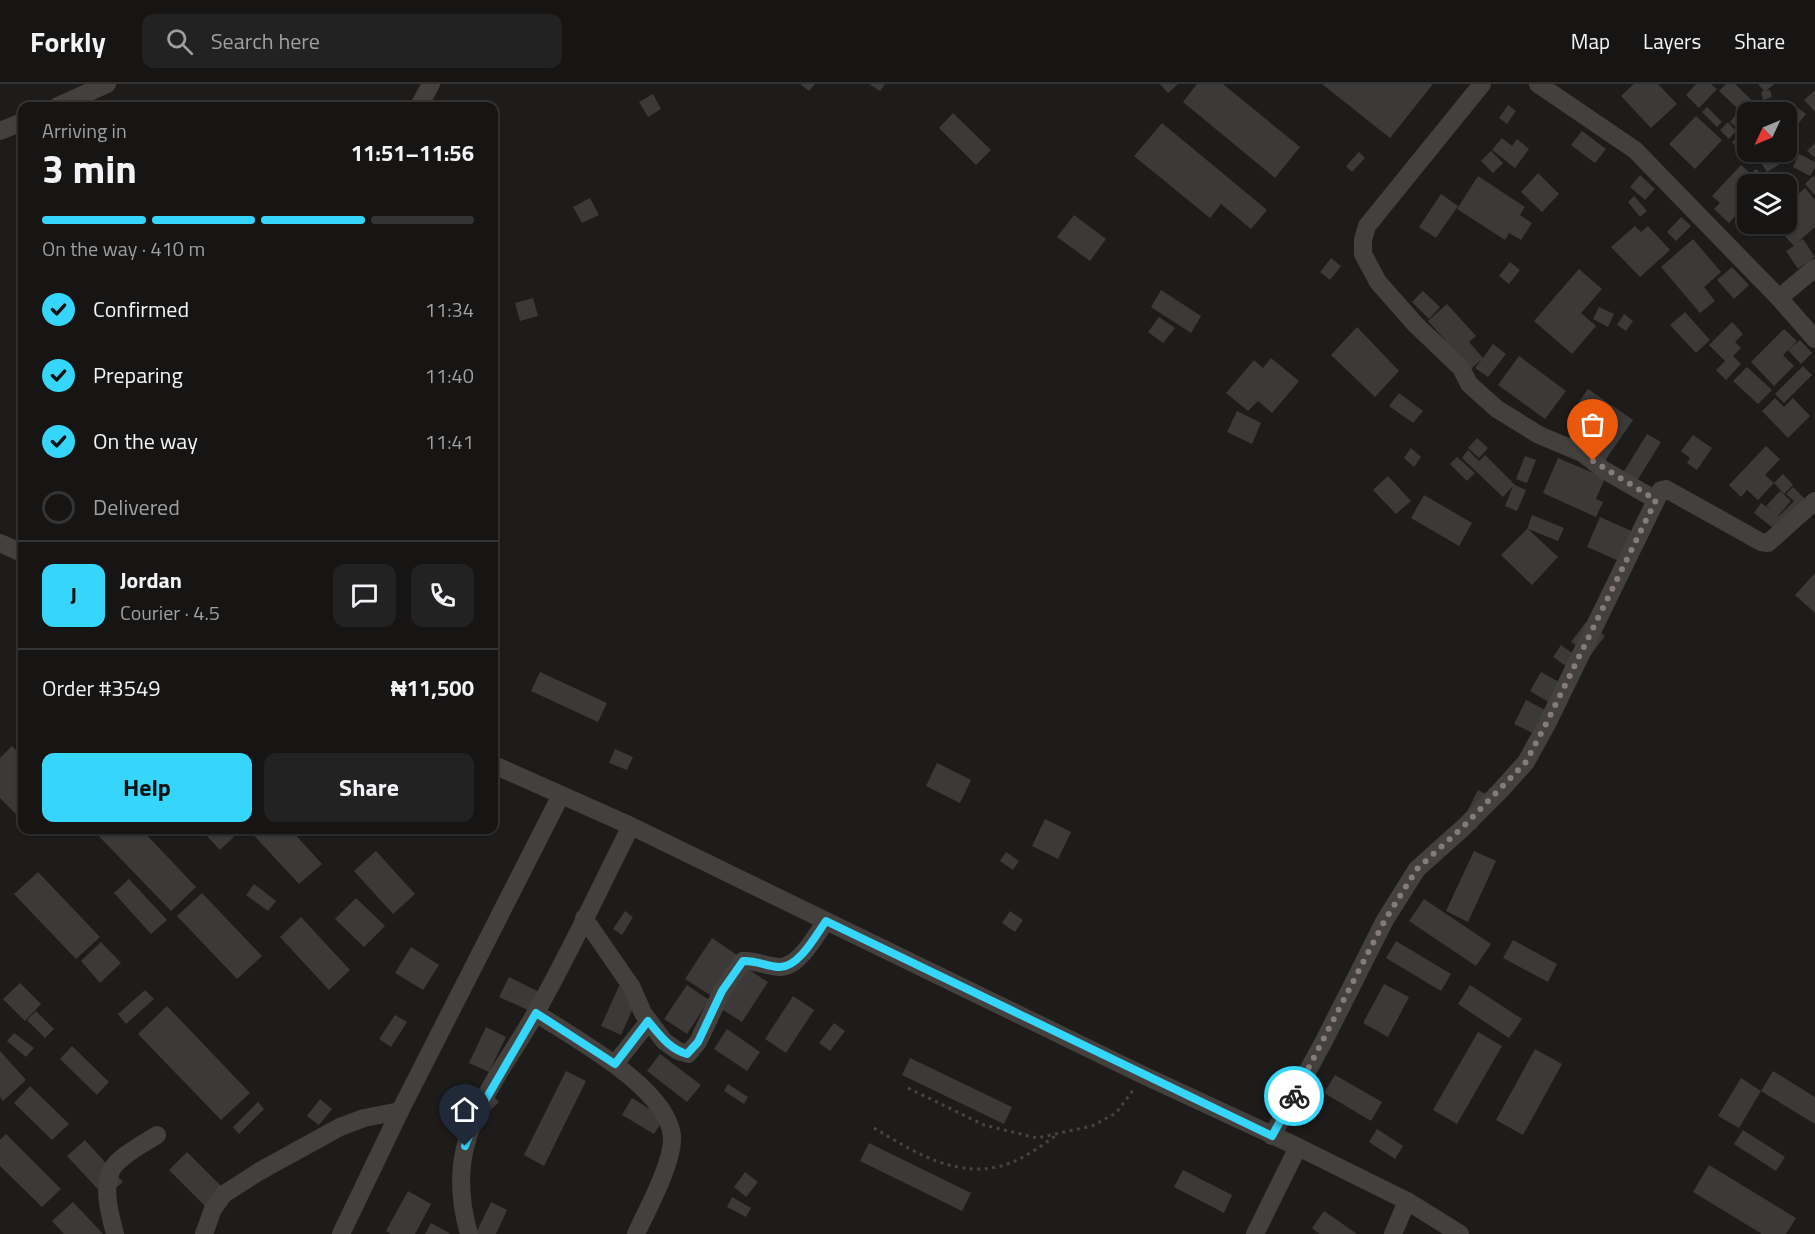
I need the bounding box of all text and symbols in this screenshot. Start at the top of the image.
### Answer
search box [142,14,562,68]
text: Forkly [30,20,106,63]
text: Search here [211,24,320,58]
icon: search [163,25,196,58]
text: Map [1571,25,1610,57]
text: Layers [1643,25,1701,57]
text: Share [1734,25,1785,57]
north arrow [1737,102,1797,162]
map controls [1737,102,1797,234]
text: Arriving in [42,115,127,146]
text: 11:51–11:56 [351,136,474,170]
text: 3 min [42,139,137,198]
button: layers [1737,174,1797,234]
text: On the way · 410 m [42,233,205,264]
text: Confirmed [93,292,189,326]
icon: check [42,293,75,326]
text: 11:34 [425,294,474,325]
text: Preparing [93,358,183,392]
icon: check [42,359,75,392]
text: 11:40 [425,360,474,391]
pin [1567,399,1618,461]
icon: bag [1576,408,1609,441]
text: On the way [93,424,198,458]
icon: check [42,425,75,458]
text: 11:41 [425,426,474,457]
text: Delivered [93,490,180,524]
text: Jordan [120,563,182,597]
button: chat [333,564,396,627]
button: phone [411,564,474,627]
text: J [70,578,77,612]
text: Courier · 4.5 [120,597,220,628]
text: Order #3549 [42,671,161,705]
text: ₦11,500 [391,671,474,705]
button: Help [42,753,252,822]
button: Share [264,753,474,822]
courier [1264,1066,1324,1126]
icon: bike [1278,1080,1311,1113]
pin [439,1084,490,1146]
icon: home [448,1093,481,1126]

